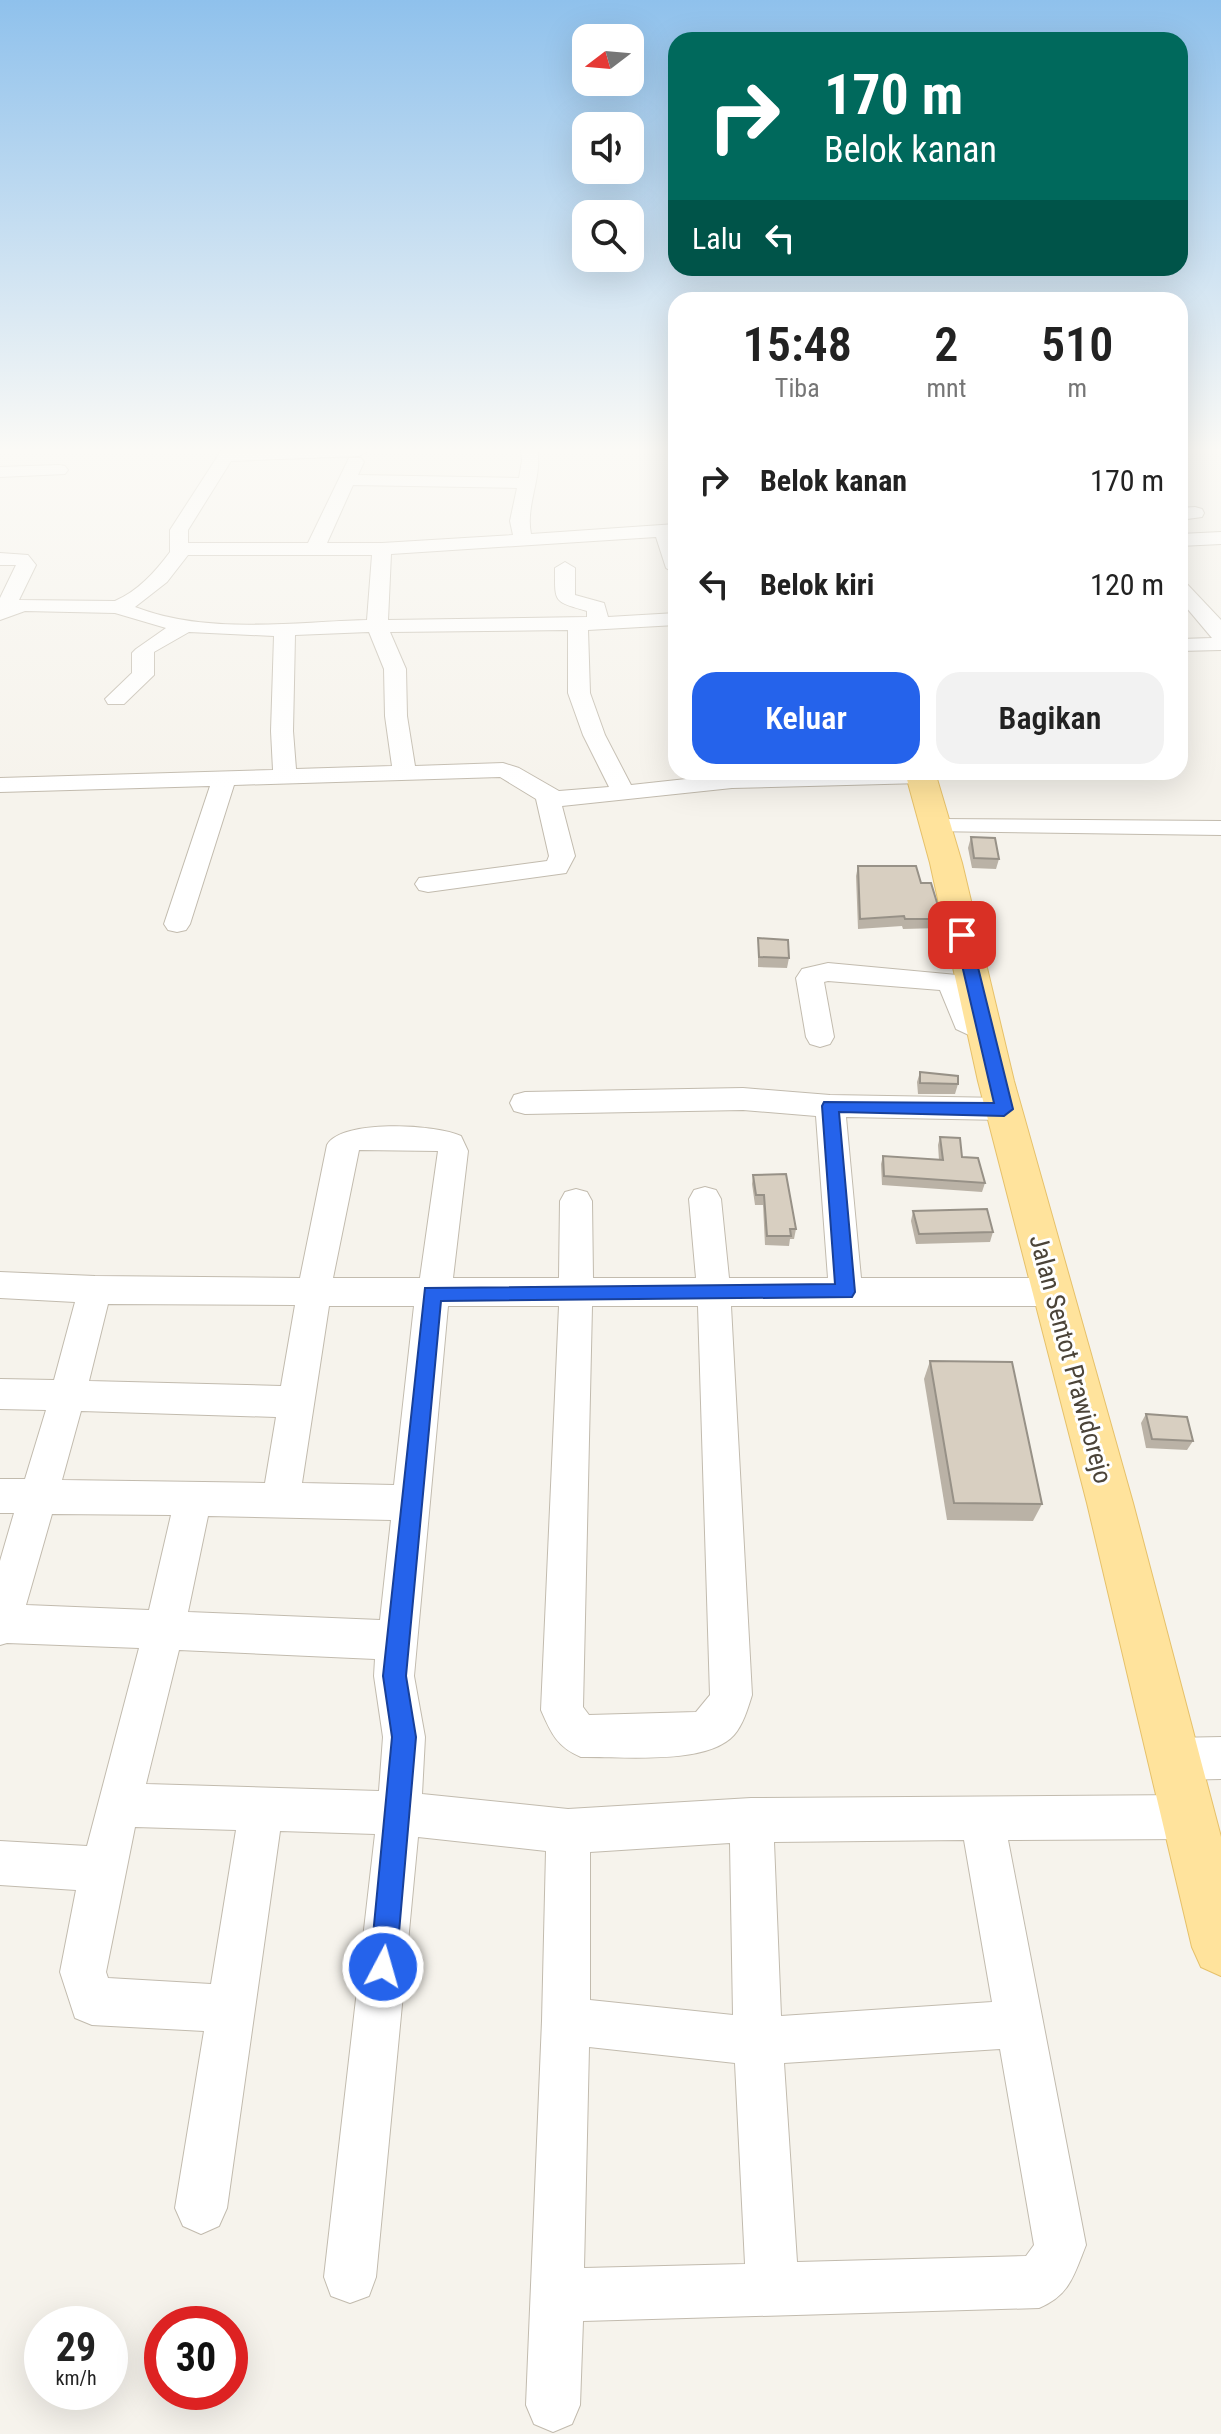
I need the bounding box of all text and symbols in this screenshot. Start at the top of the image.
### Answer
north arrow [572,24,644,96]
map controls [572,24,644,272]
text: 170 m [824,62,963,128]
icon: right [692,64,796,168]
button: sound [572,112,644,184]
text: Belok kanan [824,129,997,171]
button: search [572,200,644,272]
icon: left [758,216,802,260]
text: Lalu [692,221,742,256]
text: 15:48 [743,316,852,373]
text: 2 [934,316,958,373]
text: 510 [1041,316,1113,373]
text: Tiba [775,373,820,403]
text: mnt [926,373,966,403]
text: m [1067,373,1087,403]
icon: right [692,458,736,502]
text: Belok kanan [760,463,907,498]
text: 170 m [1090,463,1164,498]
icon: left [692,562,736,606]
text: Belok kiri [760,567,874,602]
text: 120 m [1090,567,1164,602]
button: Keluar [692,672,920,764]
button: Bagikan [936,672,1164,764]
pin [928,901,996,969]
icon: arrive [940,913,984,957]
street label: Jalan Sentot Prawidorejo [1023,1231,1119,1487]
position arrow [341,1925,425,2009]
speed limit sign: 30 [144,2306,248,2410]
text: 29 [56,2324,96,2371]
text: km/h [55,2366,97,2390]

